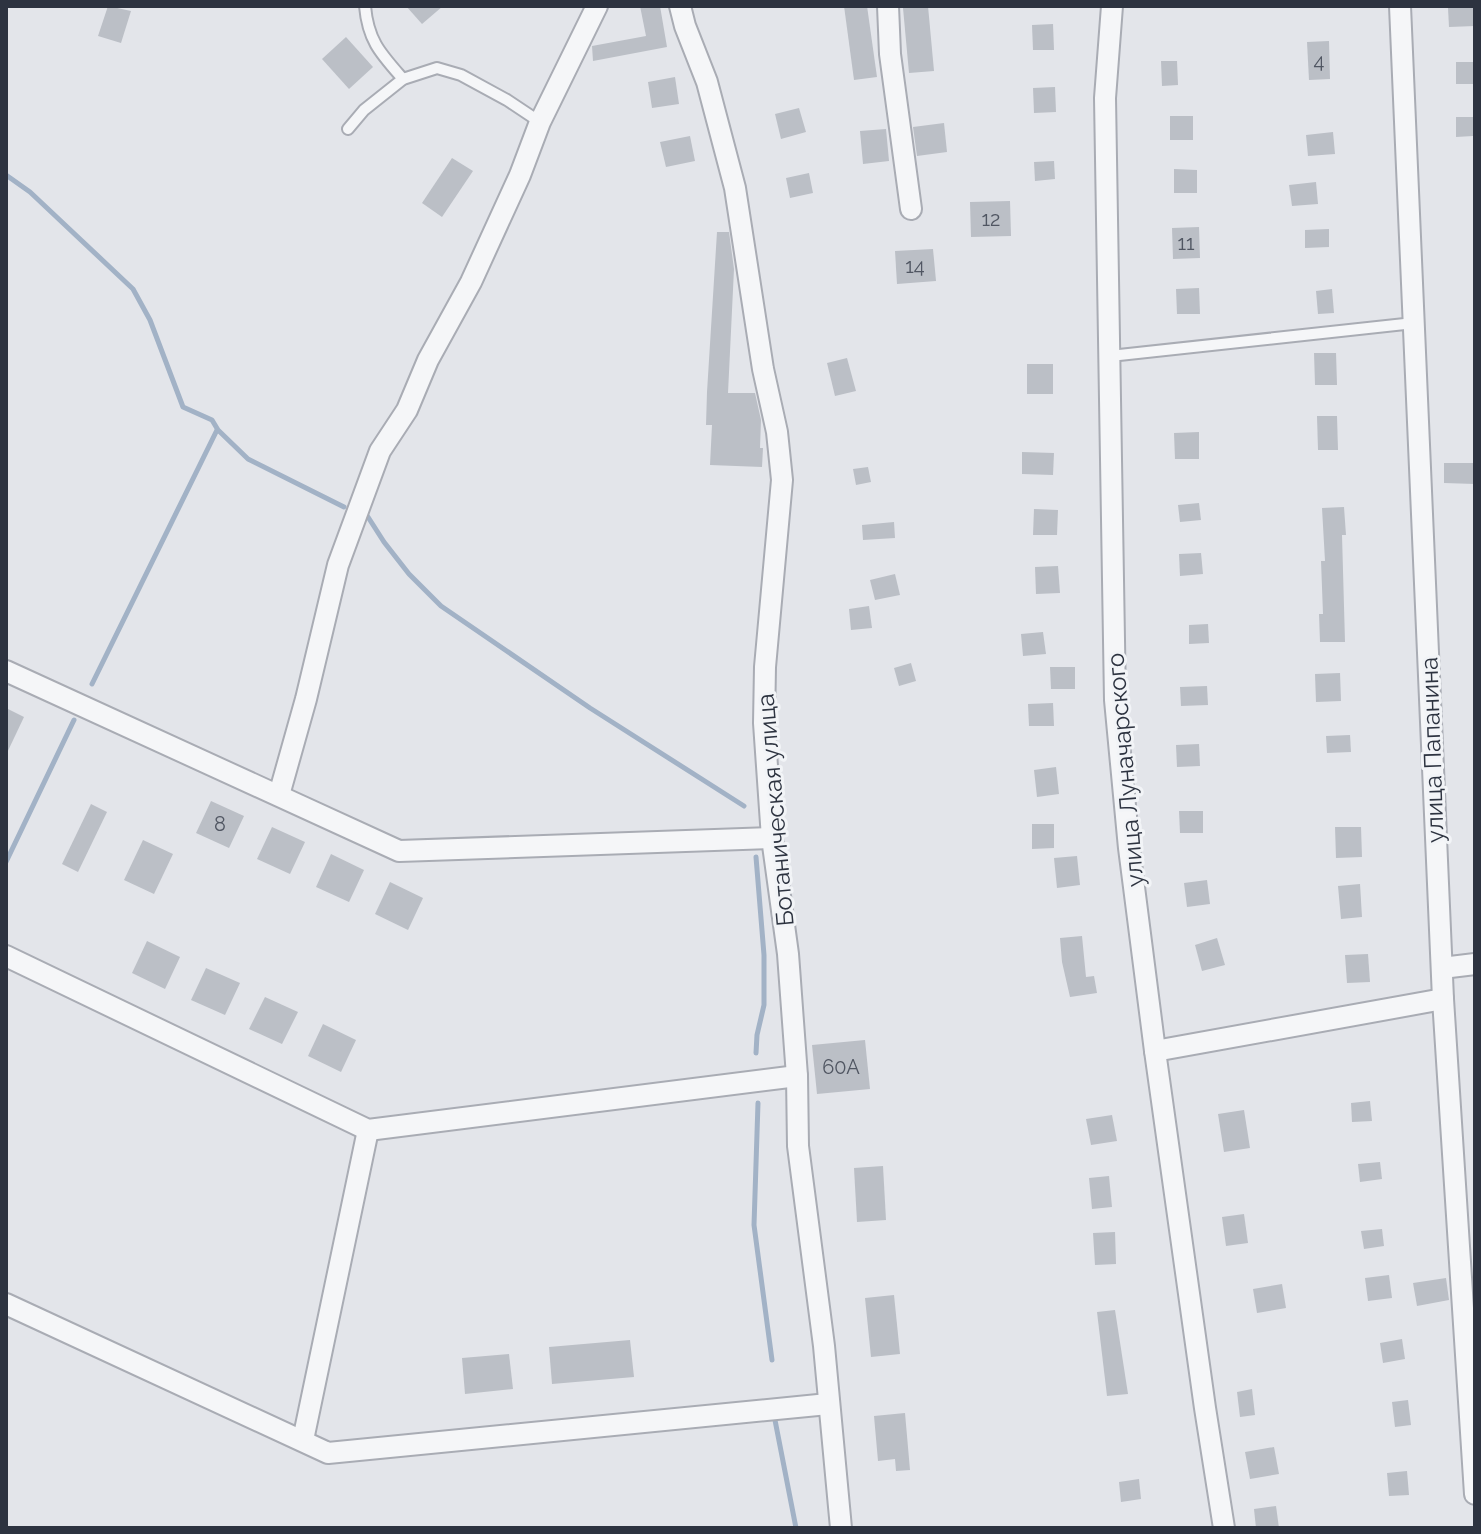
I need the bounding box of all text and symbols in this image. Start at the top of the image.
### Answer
house number: 4 [1314,49,1325,73]
house number: 12 [982,207,1000,231]
house number: 11 [1177,231,1195,255]
house number: 14 [905,254,925,278]
street label: улица Луначарского [1100,652,1150,888]
street label: улица Папанина [1414,656,1450,844]
street label: Ботаническая улица [750,692,800,928]
house number: 8 [214,812,226,836]
house number: 60А [822,1055,860,1079]

